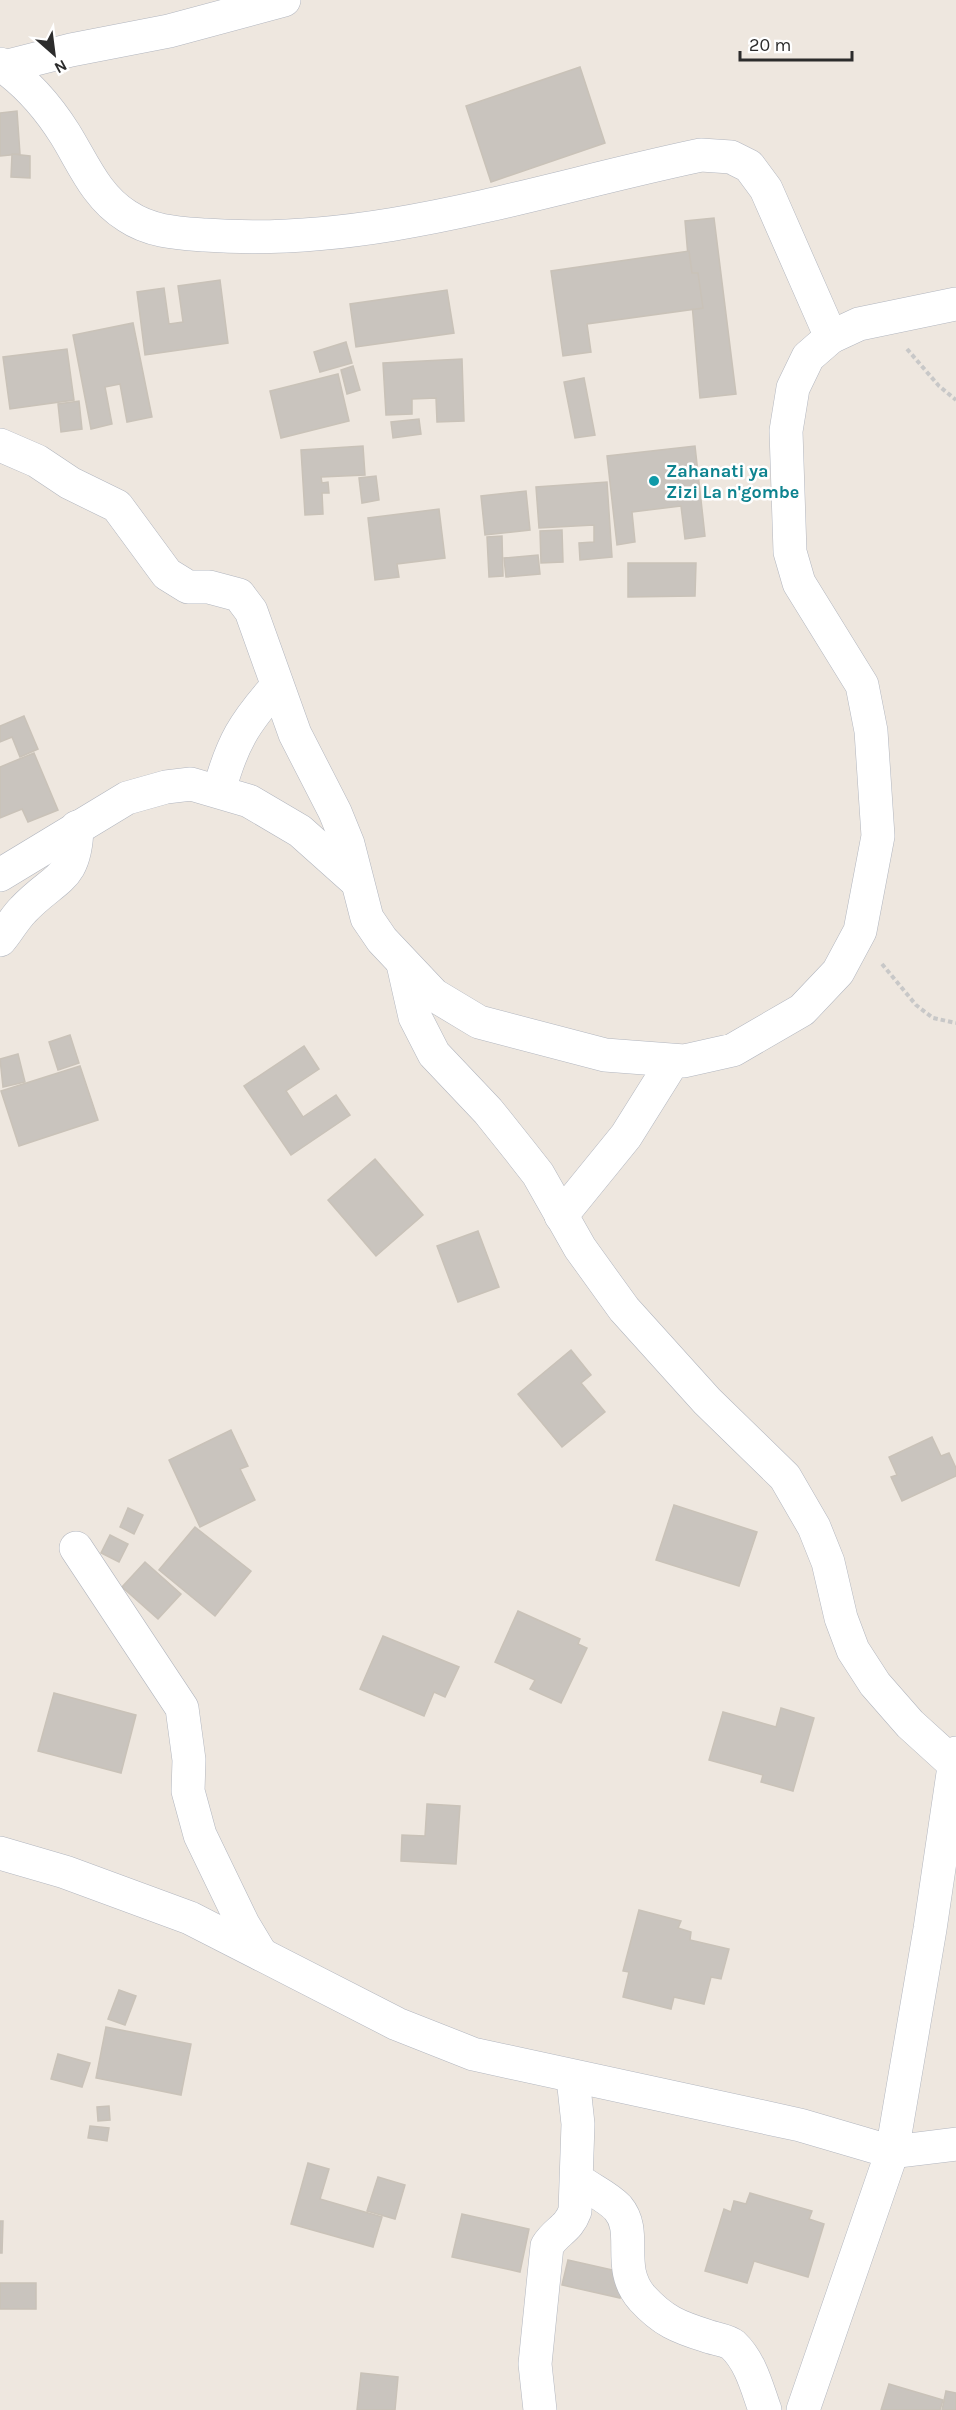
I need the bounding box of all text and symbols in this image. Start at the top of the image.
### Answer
north arrow [24,24,84,84]
scale bar [740,24,852,62]
text: 20 m [749,34,791,56]
text: N [51,56,70,78]
place label: Zahanati ya Zizi La n'gombe [666,460,799,503]
marker: Zahanati ya Zizi La n'gombe [647,474,661,488]

